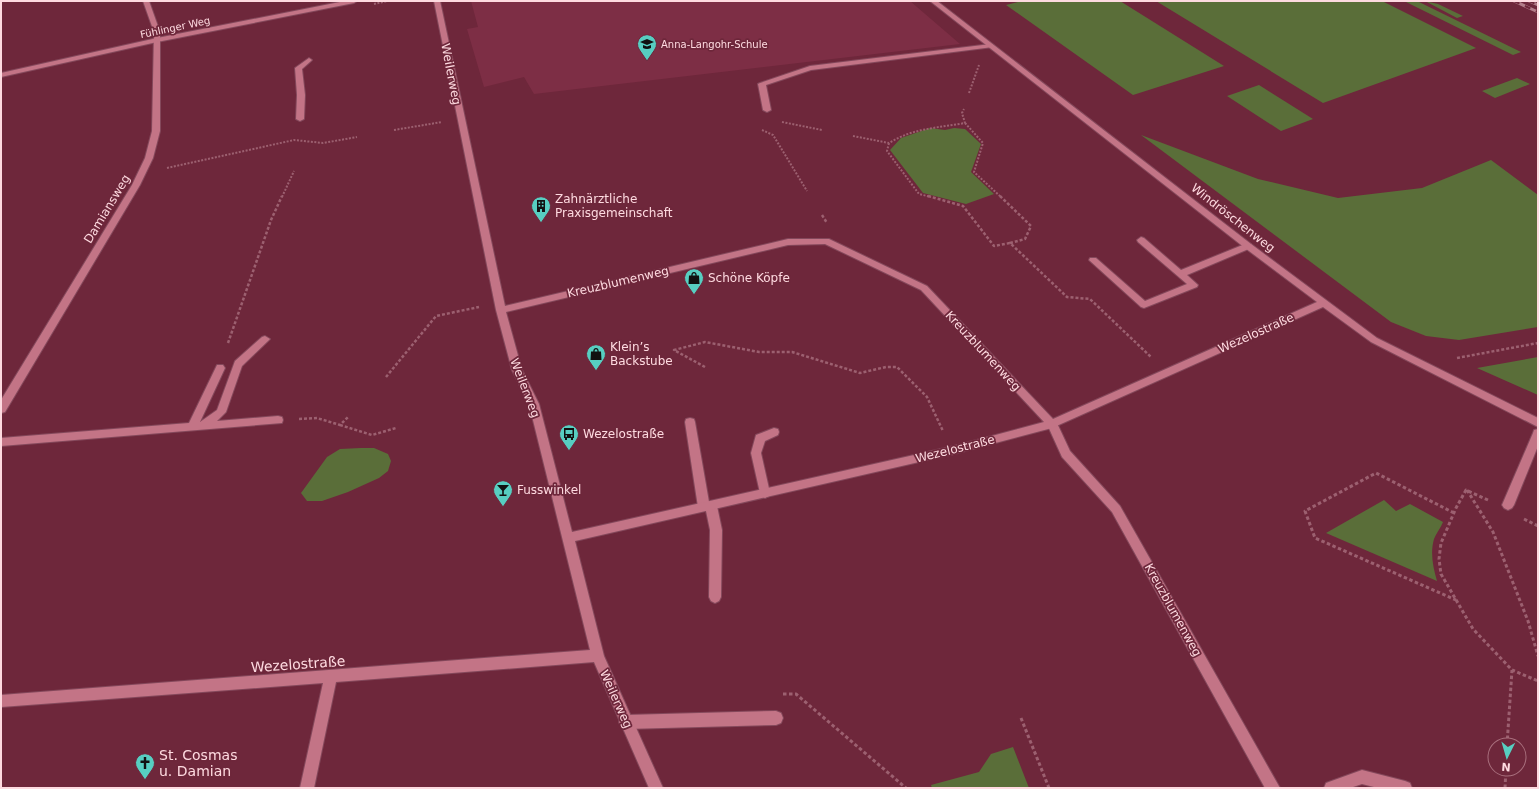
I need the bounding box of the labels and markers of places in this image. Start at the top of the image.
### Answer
school or university icon: Anna-Langohr-Schule [636,33,658,61]
place label: Anna-Langohr-Schule [661,39,768,50]
place label: Zahnärztliche Praxisgemeinschaft [555,192,673,220]
building icon: Zahnärztliche Praxisgemeinschaft [530,195,552,223]
shop icon: Schöne Köpfe [683,267,705,295]
place label: Schöne Köpfe [708,271,790,285]
place label: Klein’s Backstube [610,340,673,368]
shop icon: Klein’s Backstube [585,343,607,371]
bus stop icon: Wezelostraße [558,423,580,451]
place label: Wezelostraße [583,427,664,441]
bar icon: Fusswinkel [492,479,514,507]
place label: Fusswinkel [517,483,581,497]
place label: St. Cosmas u. Damian [159,747,237,779]
church icon: St. Cosmas u. Damian [134,752,156,780]

